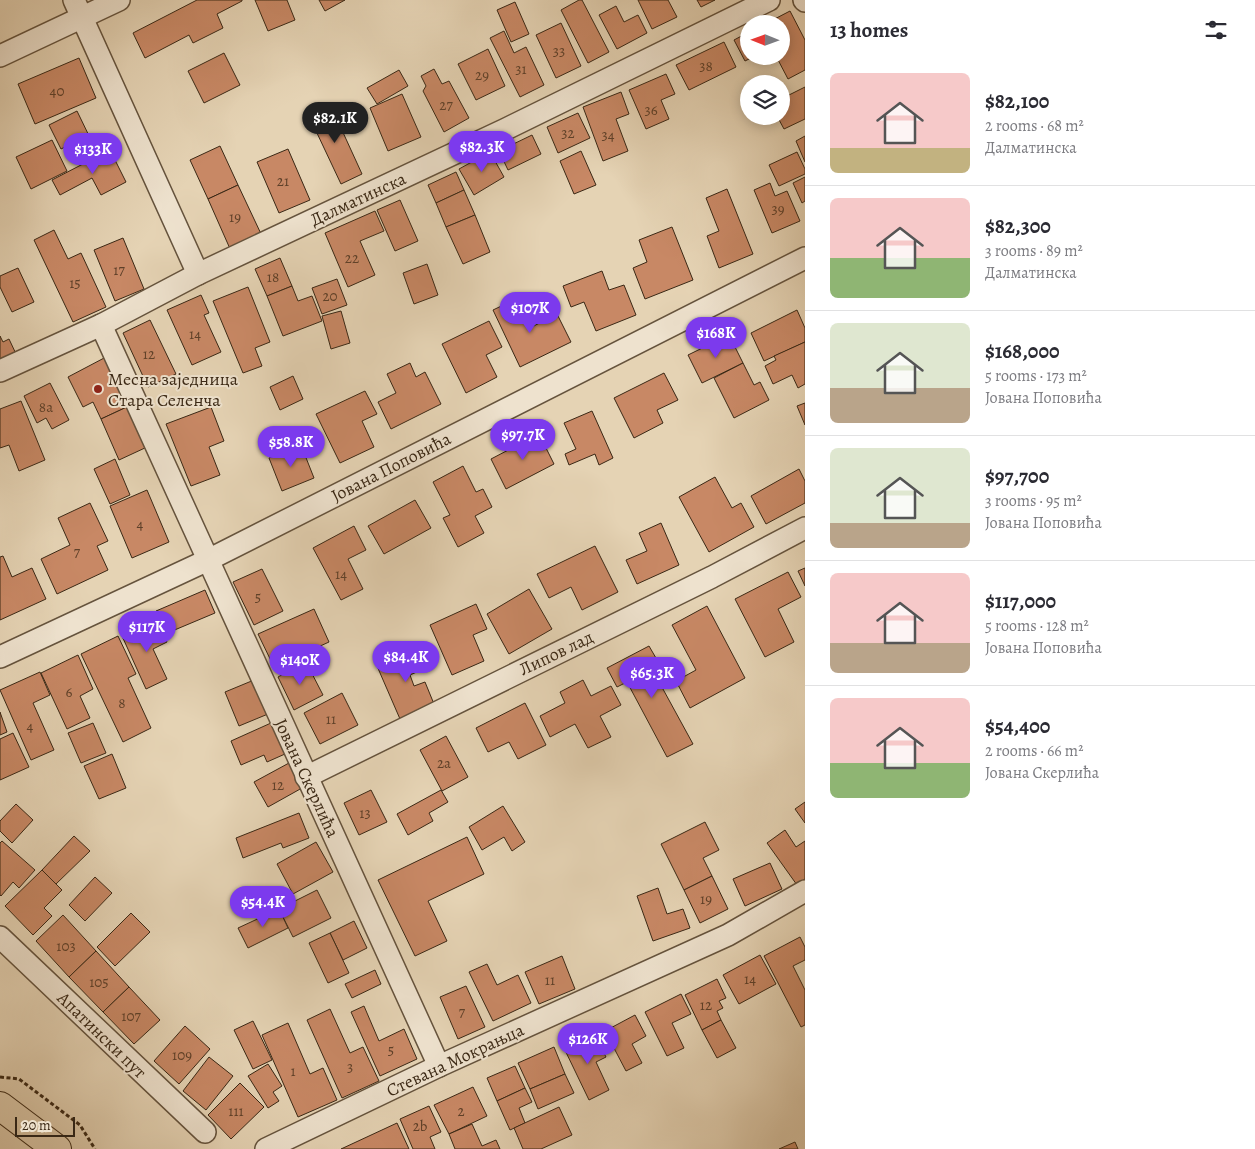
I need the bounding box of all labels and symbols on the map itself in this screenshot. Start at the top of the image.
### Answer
north arrow [740,15,790,65]
house number: 33 [553,41,565,61]
house number: 38 [699,56,713,76]
house number: 31 [515,59,527,79]
house number: 29 [475,65,489,85]
house number: 40 [50,81,64,101]
house number: 27 [439,95,453,115]
house number: 36 [644,100,658,120]
pin: $82.1K [294,102,376,144]
house number: 32 [561,123,575,143]
house number: 34 [601,125,615,145]
pin: $82.3K [441,130,523,173]
pin: $133K [58,132,128,175]
street label: Далматинска [306,166,410,232]
house number: 21 [277,171,289,191]
house number: 39 [771,199,785,219]
house number: 19 [229,207,241,227]
house number: 22 [345,248,359,268]
house number: 17 [113,260,125,280]
house number: 18 [267,267,279,287]
house number: 15 [69,273,81,293]
house number: 20 [322,286,338,306]
pin: $107K [495,292,565,334]
pin: $168K [681,316,751,359]
house number: 14 [189,324,201,344]
house number: 12 [143,344,155,364]
place label: Месна заједница Стара Селенча [108,367,239,412]
marker: Месна заједница Стара Селенча [92,383,104,395]
house number: 8a [39,397,53,417]
pin: $97.7K [482,418,564,461]
pin: $58.8K [250,426,332,468]
street label: Јована Поповића [327,426,456,508]
house number: 4 [137,514,144,534]
house number: 7 [74,542,81,562]
house number: 14 [335,564,347,584]
house number: 5 [255,587,261,607]
pin: $117K [112,610,182,653]
street label: Липов лад [515,625,597,681]
pin: $84.4K [365,640,447,683]
pin: $140K [265,644,335,686]
pin: $65.3K [611,656,693,699]
house number: 6 [66,682,73,702]
house number: 8 [118,693,126,713]
house number: 11 [326,709,336,729]
street label: Јована Скерлића [269,715,345,842]
house number: 4 [27,716,34,736]
house number: 2a [437,753,451,773]
house number: 12 [272,775,284,795]
house number: 13 [359,803,371,823]
pin: $54.4K [222,886,304,928]
house number: 19 [700,889,712,909]
house number: 103 [56,936,76,956]
house number: 14 [744,969,756,989]
house number: 11 [545,970,555,990]
house number: 105 [89,972,109,992]
street label: Апатински пут [51,986,152,1084]
house number: 12 [700,995,712,1015]
house number: 7 [459,1002,466,1022]
house number: 107 [121,1006,141,1026]
street label: Стевана Мокрањца [382,1017,528,1102]
pin: $126K [553,1022,623,1065]
house number: 5 [388,1040,394,1060]
house number: 109 [172,1045,192,1065]
house number: 3 [347,1057,353,1077]
house number: 1 [290,1061,296,1081]
house number: 111 [228,1101,244,1121]
house number: 2 [457,1101,465,1121]
scale bar [15,1114,75,1137]
house number: 2b [413,1116,428,1136]

